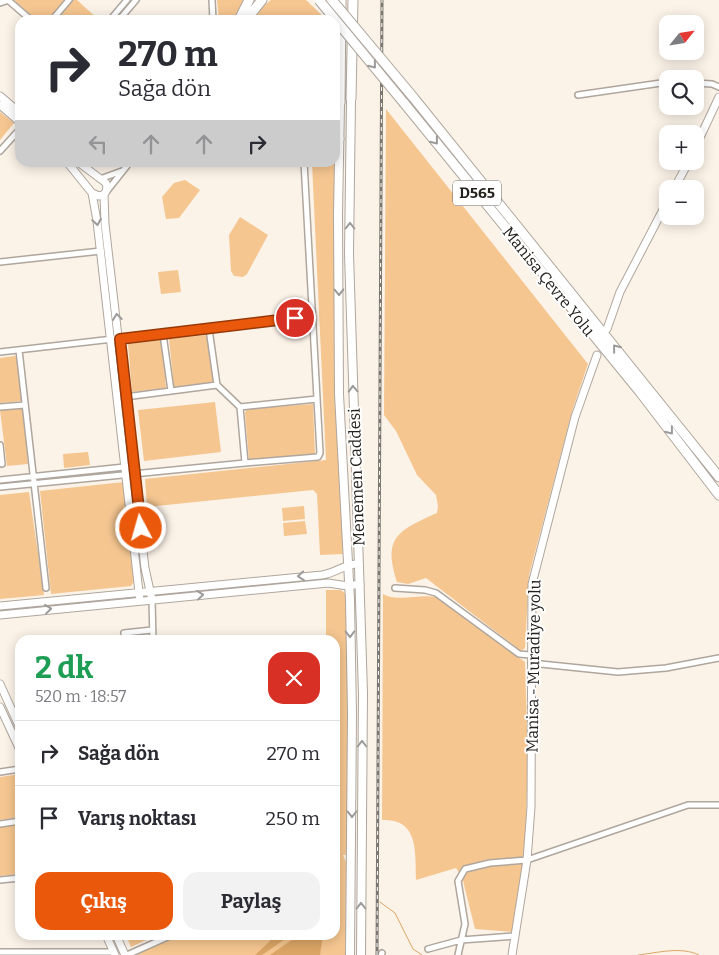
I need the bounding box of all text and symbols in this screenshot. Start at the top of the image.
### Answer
north arrow [659,15,704,60]
map controls [659,15,704,225]
text: 270 m [118,33,218,75]
icon: right [35,35,100,100]
one-way arrow [367,59,376,68]
button: search [659,70,704,115]
text: Sağa dön [118,75,211,102]
button: + [659,125,704,170]
icon: left [84,130,112,158]
icon: ahead [137,130,165,158]
icon: ahead [190,130,218,158]
icon: right [243,130,271,158]
one-way arrow [429,135,437,144]
road number: D565 [453,180,501,206]
button: − [659,180,704,225]
one-way arrow [91,218,101,226]
one-way arrow [344,222,355,230]
street label: Manisa Çevre Yolu [499,223,599,340]
one-way arrow [334,289,344,297]
pin [274,297,316,339]
icon: arrive [281,304,309,332]
one-way arrow [112,313,123,321]
one-way arrow [613,344,622,353]
one-way arrow [348,385,359,393]
street label: Menemen Caddesi [345,408,368,546]
one-way arrow [664,425,672,434]
position arrow [114,501,166,553]
one-way arrow [297,571,305,582]
street label: Manisa - Muradiye yolu [522,579,545,753]
one-way arrow [197,590,205,601]
one-way arrow [45,604,53,615]
one-way arrow [345,631,356,639]
text: 2 dk [35,650,93,686]
button: close [268,652,320,704]
text: 520 m · 18:57 [35,687,126,706]
icon: right [35,739,63,767]
one-way arrow [357,740,367,748]
text: Sağa dön [78,742,159,765]
text: 270 m [267,742,320,765]
icon: arrive [35,804,63,832]
text: Varış noktası [78,807,196,830]
text: 250 m [265,807,320,830]
one-way arrow [347,811,357,819]
button: Çıkış [35,872,173,930]
button: Paylaş [183,872,320,930]
one-way arrow [356,902,366,910]

